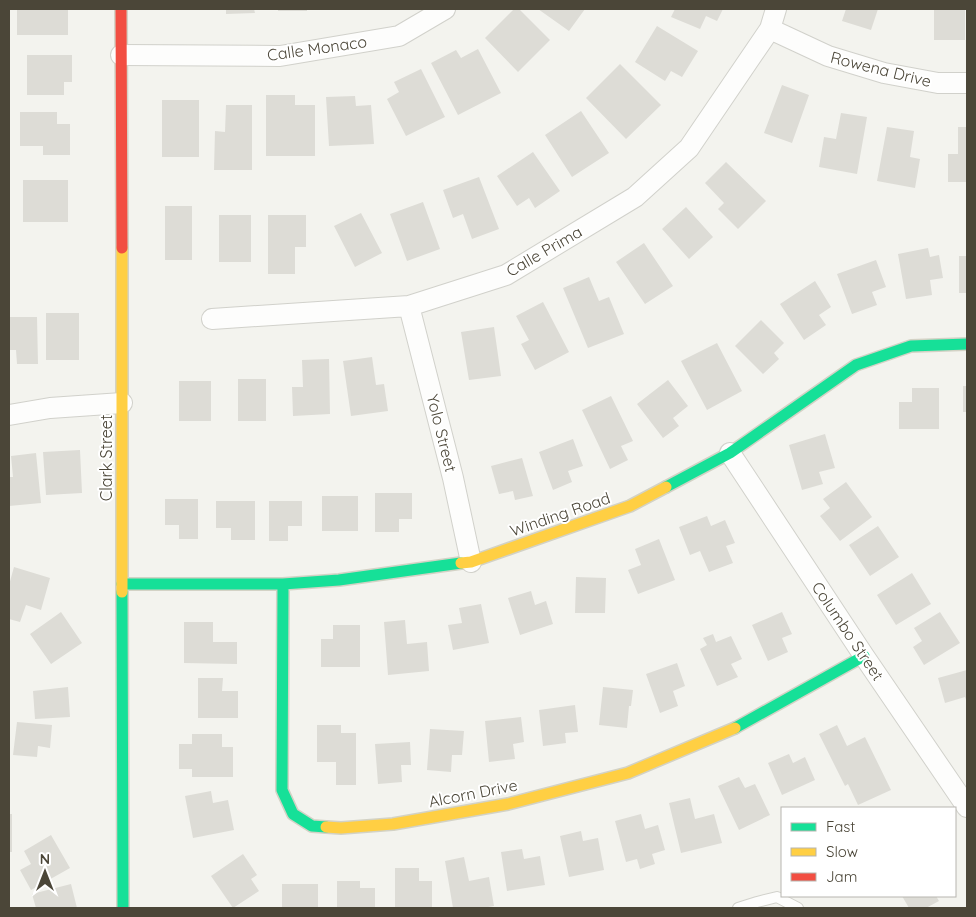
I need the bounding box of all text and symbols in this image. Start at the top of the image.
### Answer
street label: Calle Monaco [266,31,368,65]
street label: Rowena Drive [829,47,933,91]
street label: Calle Prima [503,221,585,281]
street label: Yolo Street [423,392,461,474]
street label: Clark Street [96,415,116,501]
street label: Winding Road [507,488,613,540]
street label: Columbo Street [808,578,888,684]
street label: Alcorn Drive [427,775,519,811]
legend [781,807,956,897]
text: Fast [826,817,855,836]
text: Slow [826,842,858,861]
north arrow [20,847,70,897]
text: N [40,850,50,868]
text: Jam [826,867,857,886]

